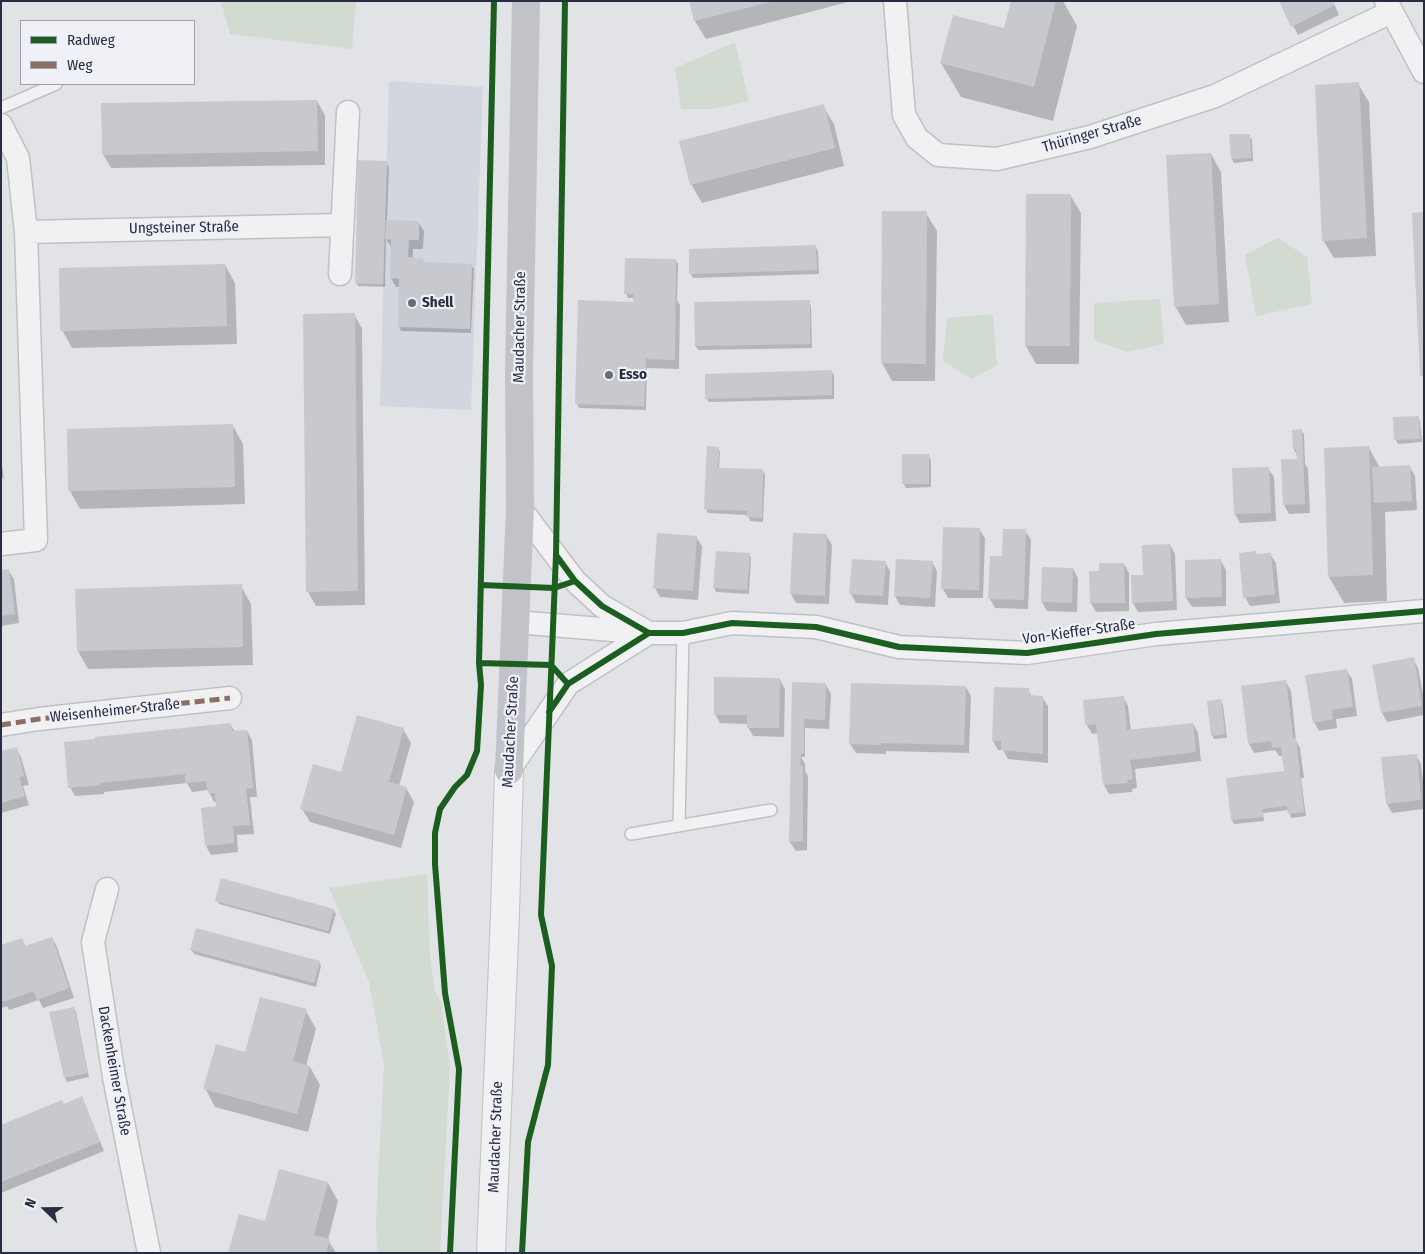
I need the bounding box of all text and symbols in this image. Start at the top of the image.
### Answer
legend [20,20,195,85]
text: Radweg [67,31,115,49]
text: Weg [67,56,93,74]
street label: Thüringer Straße [1040,111,1144,157]
street label: Ungsteiner Straße [129,218,239,238]
street label: Maudacher Straße [510,271,530,383]
place label: Shell [422,294,453,312]
marker: Shell [406,297,418,309]
place label: Esso [619,366,647,384]
marker: Esso [603,369,615,381]
street label: Von-Kieffer-Straße [1021,615,1137,649]
street label: Maudacher Straße [499,676,523,788]
street label: Weisenheimer Straße [49,695,181,727]
street label: Dackenheimer Straße [94,1005,134,1137]
street label: Maudacher Straße [485,1081,507,1193]
north arrow [20,1184,70,1234]
text: N [21,1196,40,1210]

